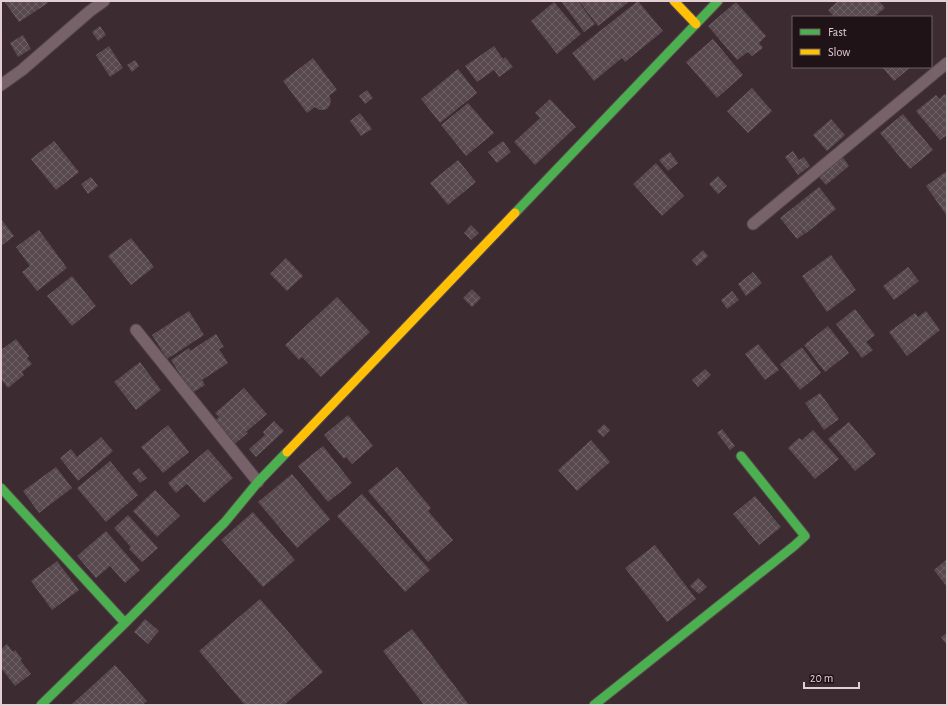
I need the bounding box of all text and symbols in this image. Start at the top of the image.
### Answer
legend [792,16,932,68]
text: Fast [828,26,847,38]
text: Slow [828,46,850,58]
scale bar [804,664,859,690]
text: 20 m [810,672,833,684]

